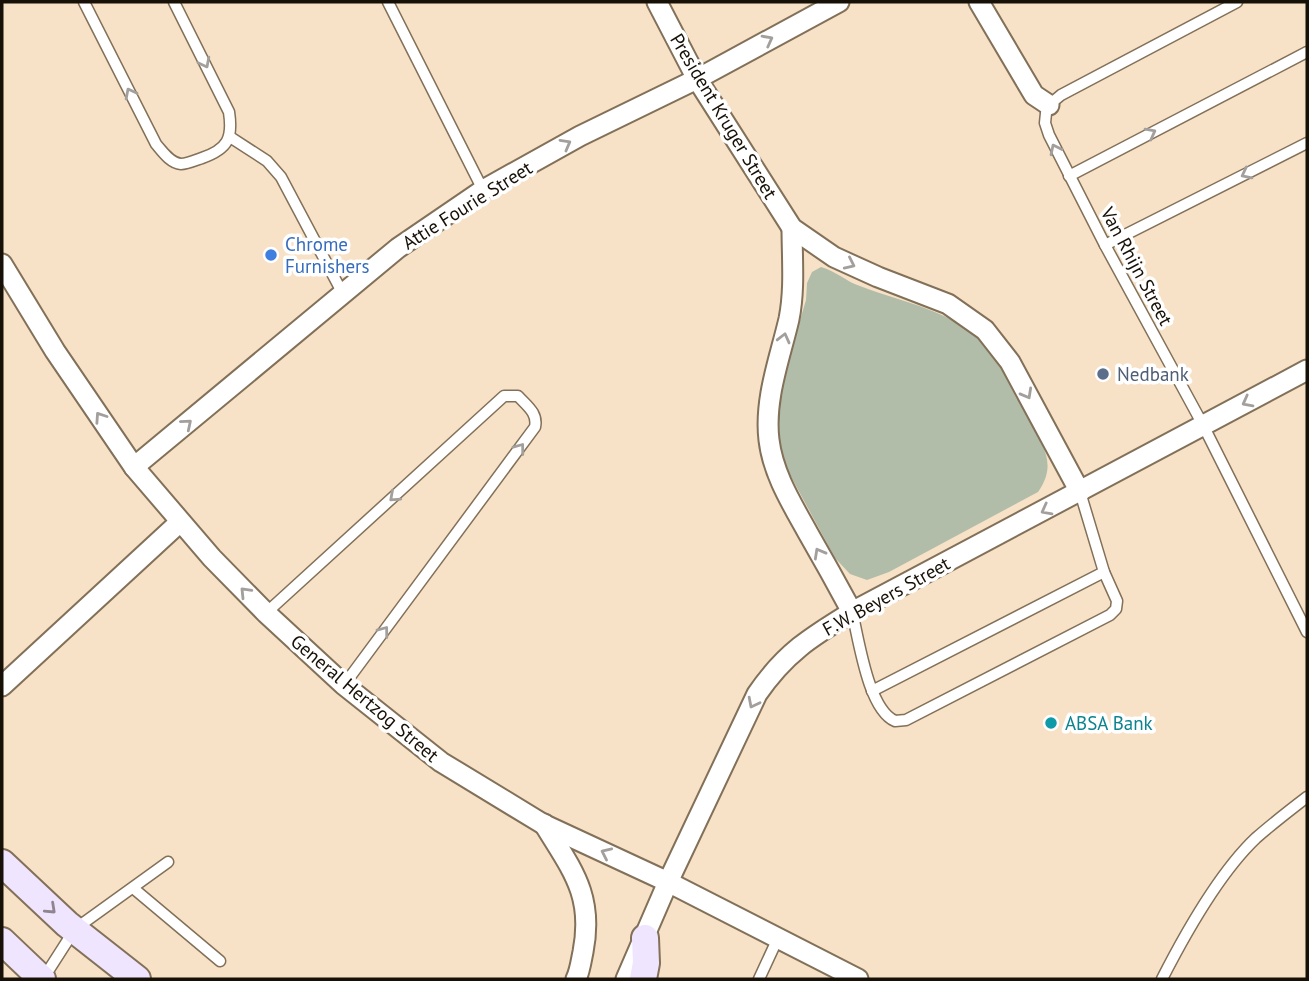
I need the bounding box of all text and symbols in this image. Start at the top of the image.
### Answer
street label: President Kruger Street [665,29,783,203]
one-way arrow [761,35,774,48]
one-way arrow [196,56,210,68]
one-way arrow [125,88,139,100]
one-way arrow [1144,128,1156,142]
one-way arrow [559,139,571,152]
one-way arrow [1050,144,1064,156]
street label: Attie Fourie Street [398,155,537,255]
one-way arrow [1241,166,1253,179]
street label: Van Rhijn Street [1095,202,1179,330]
place label: Chrome Furnishers [285,232,370,278]
marker: Chrome Furnishers [263,247,279,263]
one-way arrow [843,256,855,270]
one-way arrow [776,332,790,344]
place label: Nedbank [1117,362,1189,386]
marker: Nedbank [1095,366,1111,382]
one-way arrow [1019,386,1032,399]
one-way arrow [1242,394,1254,407]
one-way arrow [96,412,108,425]
one-way arrow [179,419,191,432]
one-way arrow [512,443,524,456]
one-way arrow [389,488,402,501]
one-way arrow [1041,501,1054,515]
one-way arrow [814,547,827,560]
street label: F.W. Beyers Street [818,551,954,641]
one-way arrow [241,587,254,600]
one-way arrow [376,626,389,638]
street label: General Hertzog Street [286,629,444,767]
one-way arrow [747,696,761,708]
place label: ABSA Bank [1065,711,1153,735]
marker: ABSA Bank [1043,715,1059,731]
one-way arrow [601,847,613,861]
one-way arrow [43,901,56,914]

